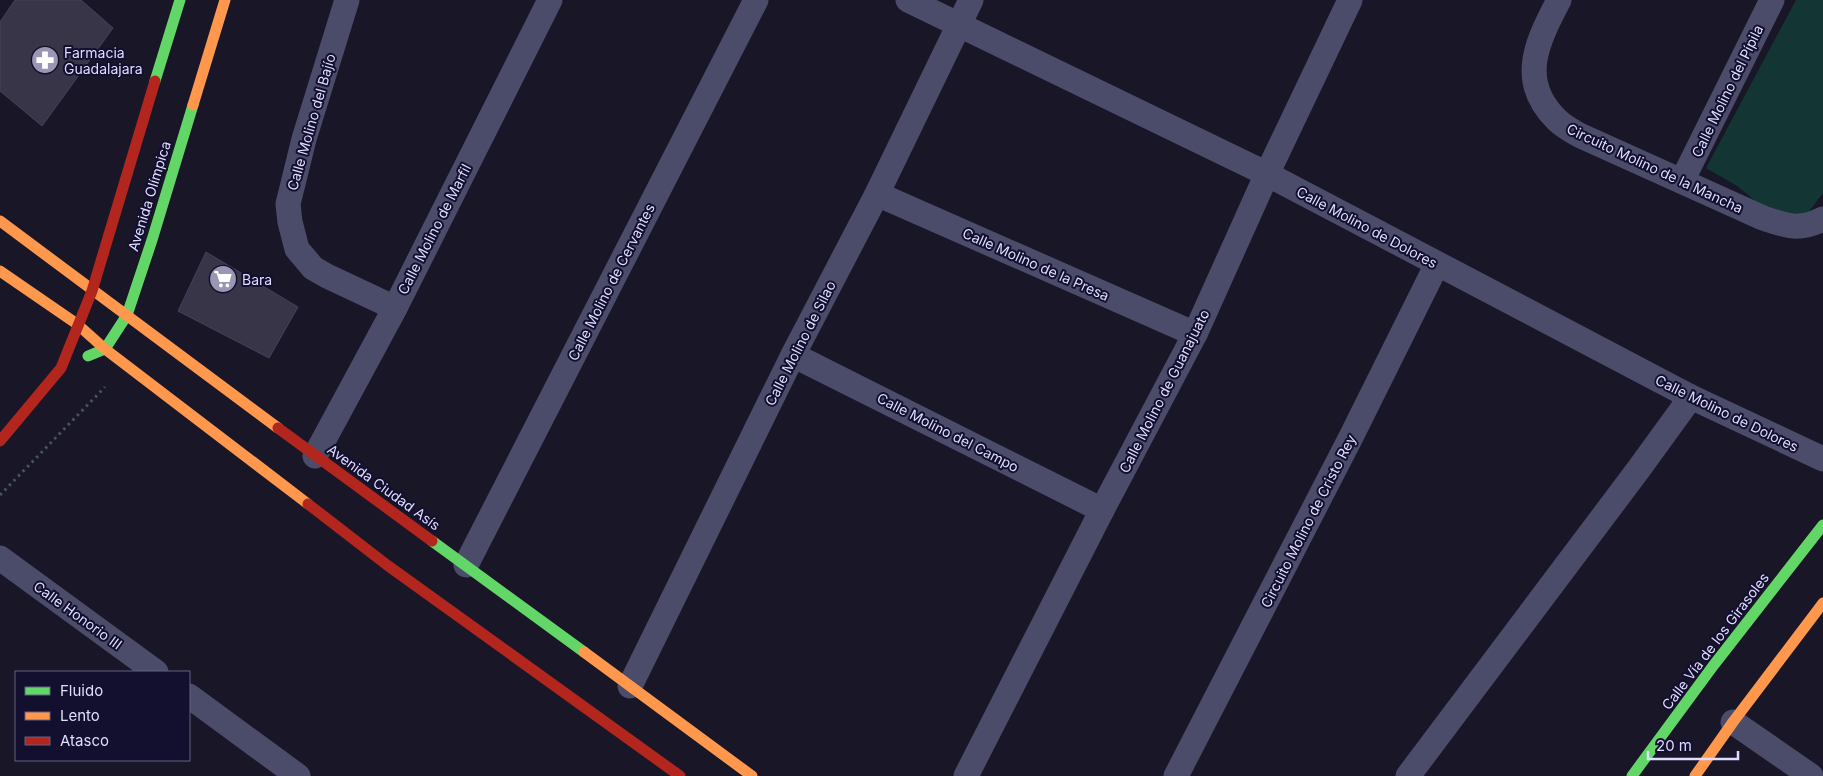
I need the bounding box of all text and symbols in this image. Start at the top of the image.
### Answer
street label: Calle Molino del Pípila [1688,22,1766,160]
place label: Farmacia Guadalajara [64,44,143,77]
pharmacy icon: Farmacia Guadalajara [30,45,60,75]
street label: Calle Molino del Bajío [283,52,339,192]
street label: Circuito Molino de la Mancha [1564,120,1746,216]
street label: Avenida Olímpica [124,139,174,253]
street label: Calle Molino de Marfil [394,161,474,297]
street label: Calle Molino de Dolores [1294,183,1440,271]
street label: Calle Molino de Cervantes [564,201,658,363]
street label: Calle Molino de la Presa [960,224,1112,304]
supermarket icon: Bara [208,264,238,294]
place label: Bara [242,271,272,288]
street label: Calle Molino de Silao [761,278,839,408]
street label: Calle Molino de Guanajuato [1115,306,1213,476]
street label: Calle Molino de Dolores [1653,371,1801,455]
street label: Calle Molino del Campo [874,389,1022,475]
street label: Circuito Molino de Cristo Rey [1257,431,1359,610]
street label: Avenida Ciudad Asís [324,440,444,534]
street label: Calle Vía de los Girasoles [1658,569,1772,713]
street label: Calle Honorio III [31,577,125,653]
legend [15,671,190,761]
text: Fluido [60,681,103,700]
text: Lento [60,706,100,725]
scale bar [1648,728,1738,760]
text: Atasco [60,731,109,750]
text: 20 m [1656,736,1692,755]

